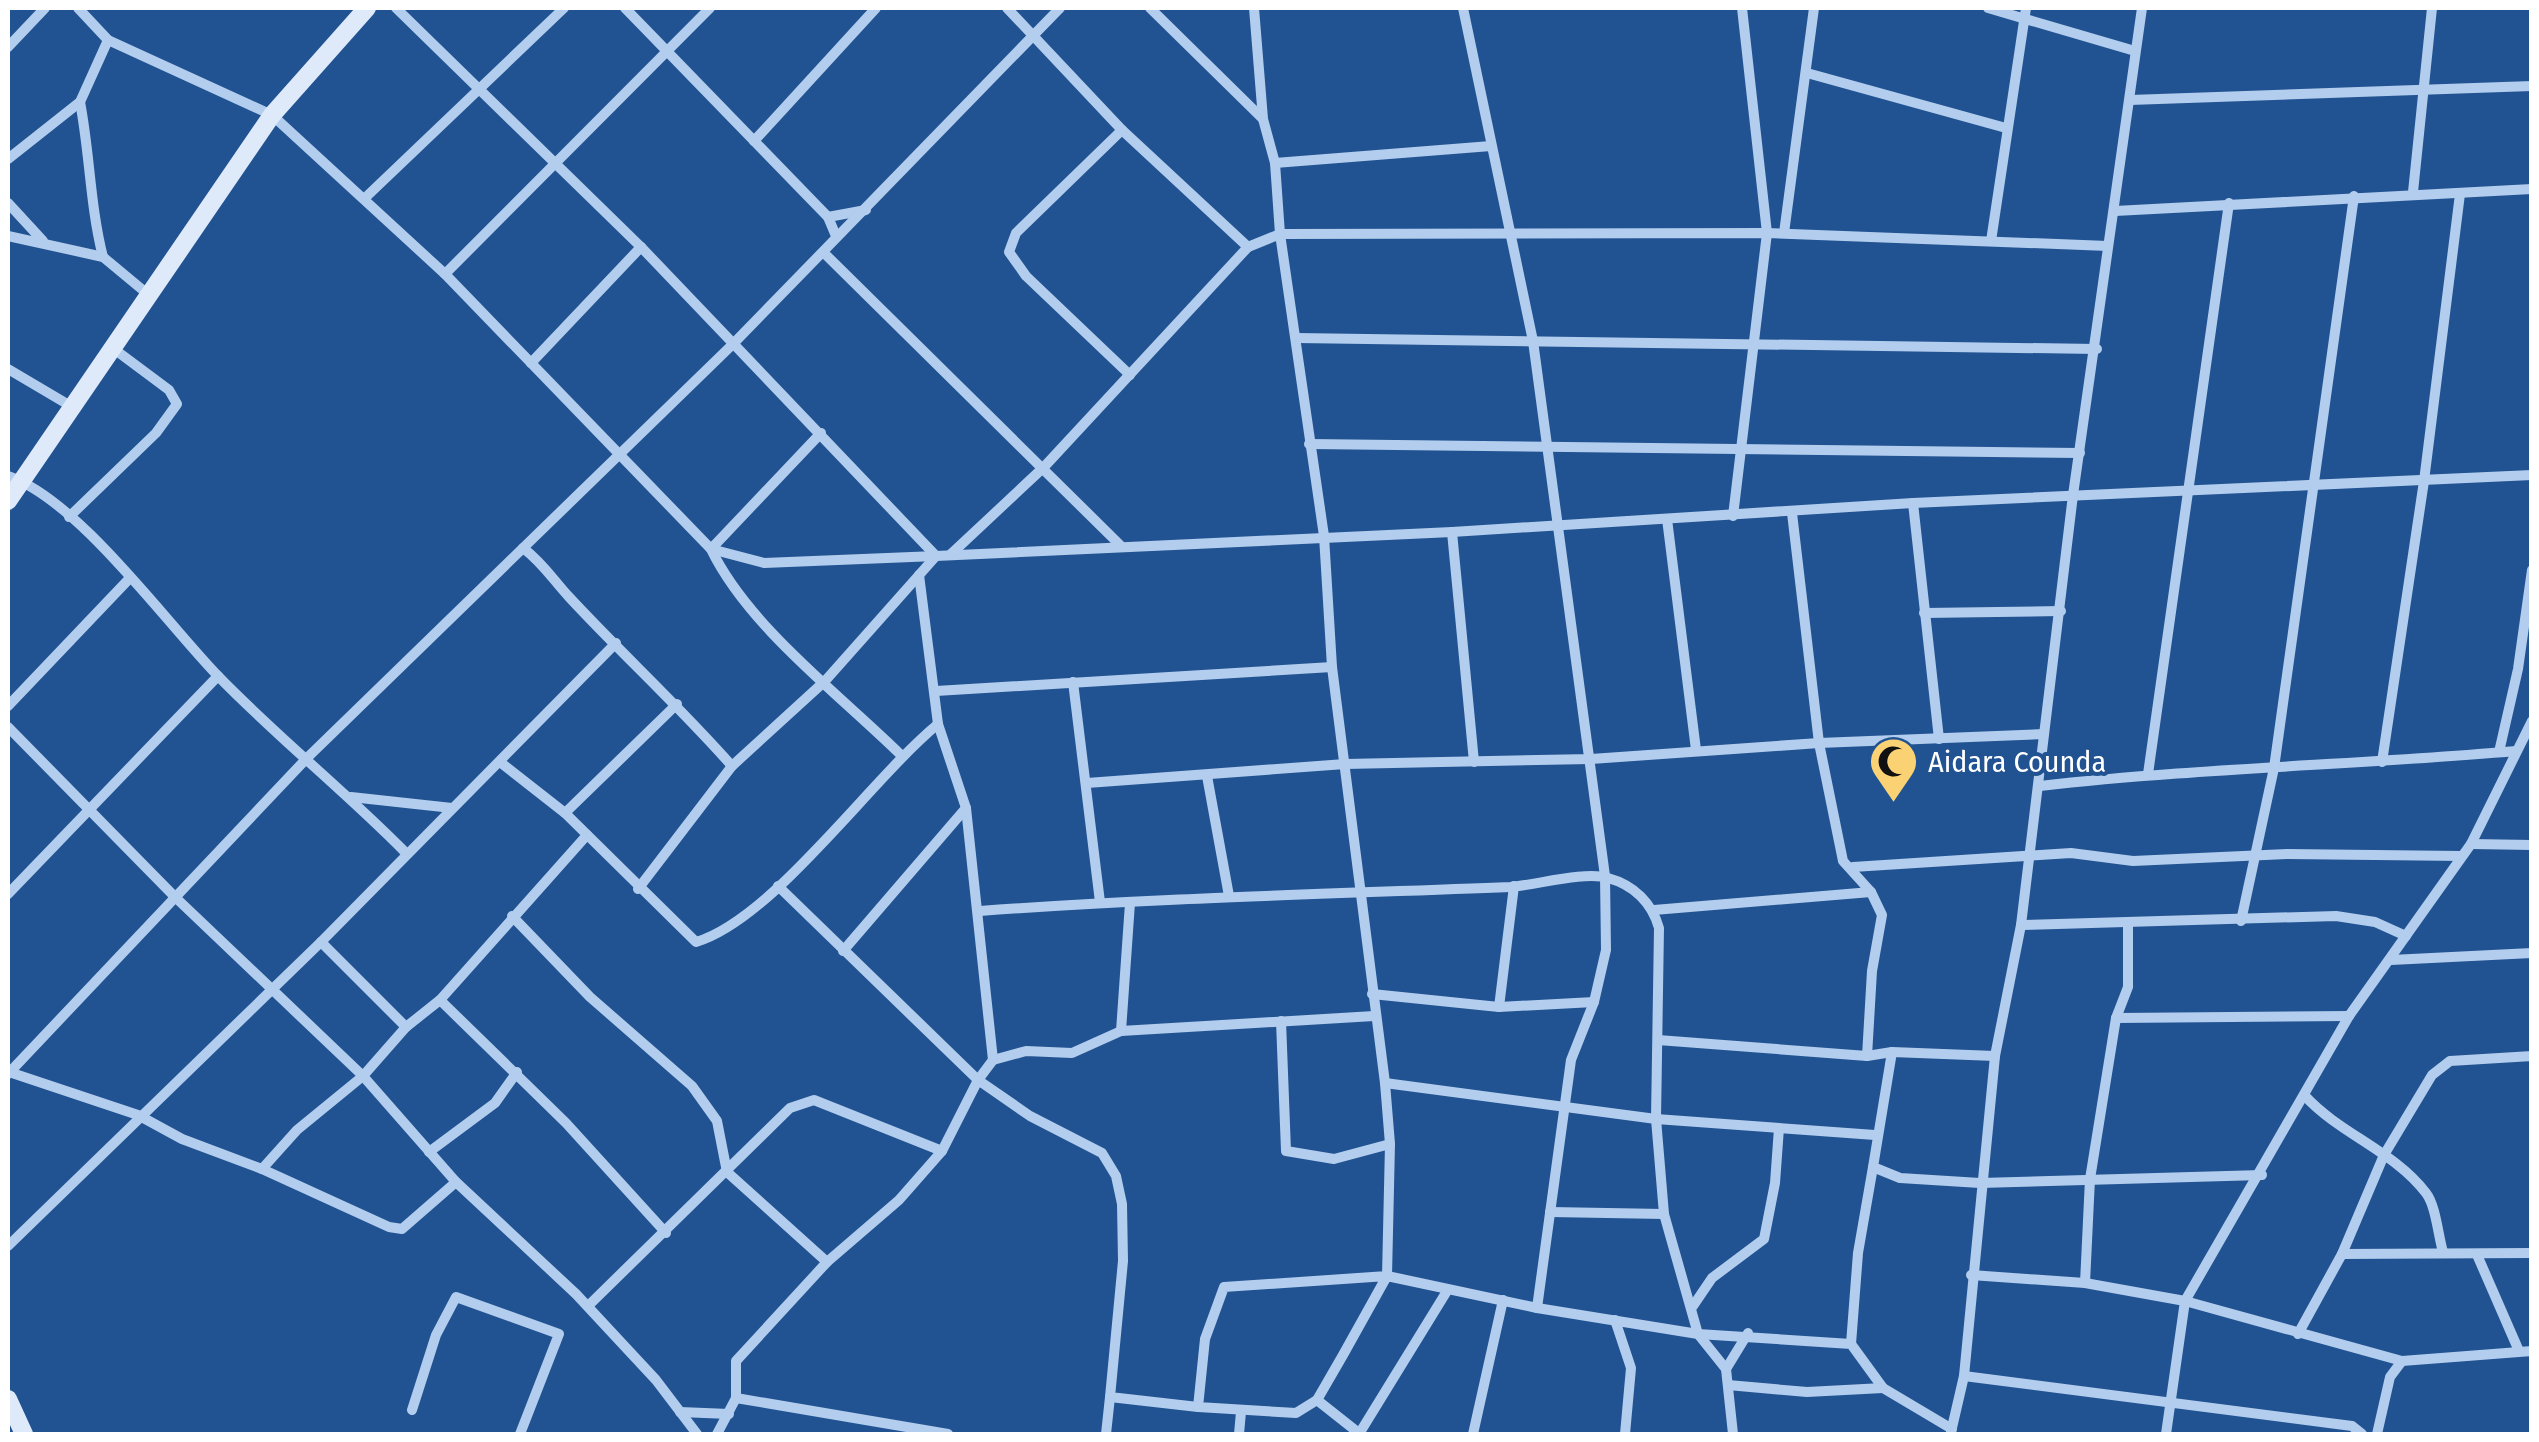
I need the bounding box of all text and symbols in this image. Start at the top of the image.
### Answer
mosque icon: Aidara Counda [1867,736,1919,804]
place label: Aidara Counda [1928,744,2106,780]

